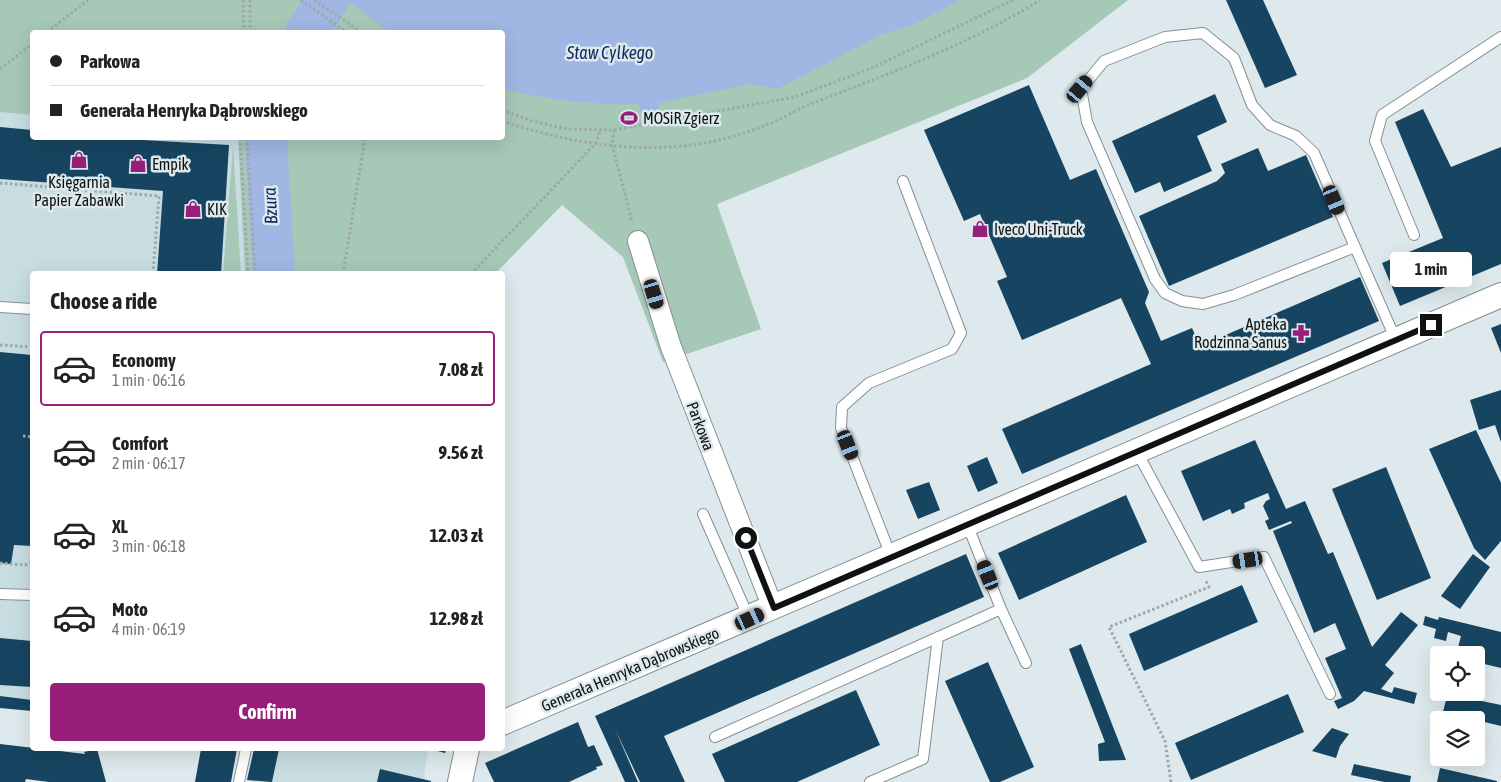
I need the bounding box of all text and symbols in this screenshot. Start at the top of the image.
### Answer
water label: Staw Cylkego [566,42,653,63]
text: Parkowa [80,50,140,72]
car [1064,73,1095,105]
text: Generała Henryka Dąbrowskiego [80,99,308,121]
sports icon: MOSiR Zgierz [619,108,639,128]
place label: MOSiR Zgierz [643,109,719,128]
shop icon: Księgarnia Papier Zabawki [69,150,89,170]
shop icon: Empik [128,154,148,174]
place label: Empik [152,155,189,174]
place label: Księgarnia Papier Zabawki [34,173,124,210]
car [1321,183,1346,217]
water label: Bzura [259,186,281,225]
shop icon: KIK [183,199,203,219]
place label: KIK [207,200,227,218]
shop icon: Iveco Uni-Truck [970,219,990,239]
place label: Iveco Uni-Truck [994,220,1083,238]
callout: 1 min [1390,252,1472,288]
text: 1 min [1415,260,1447,278]
car [642,277,665,311]
text: Choose a ride [50,288,157,314]
route end [1420,314,1442,336]
place label: Apteka Rodzinna Sanus [1194,315,1287,351]
pharmacy icon: Apteka Rodzinna Sanus [1291,323,1311,343]
icon: car [52,346,97,391]
text: Economy [112,349,176,371]
text: 7.08 zł [438,358,483,380]
text: 1 min · 06:16 [112,371,185,389]
street label: Parkowa [684,399,718,453]
car [835,428,860,462]
icon: car [52,429,97,474]
text: Comfort [112,432,168,454]
text: 9.56 zł [438,441,483,463]
text: 2 min · 06:17 [112,454,185,472]
icon: car [52,512,97,557]
text: XL [112,515,128,537]
text: 12.03 zł [429,524,483,546]
route start [735,527,757,549]
text: 3 min · 06:18 [112,537,185,555]
car [1232,550,1263,570]
car [975,558,1000,592]
icon: car [52,595,97,640]
text: Moto [112,598,148,620]
car [733,606,766,632]
text: 12.98 zł [429,607,483,629]
text: 4 min · 06:19 [112,620,185,638]
street label: Generała Henryka Dąbrowskiego [538,623,722,716]
map controls [1430,646,1485,766]
button: locate [1430,646,1485,701]
button: Confirm [50,683,485,741]
button: layers [1430,711,1485,766]

